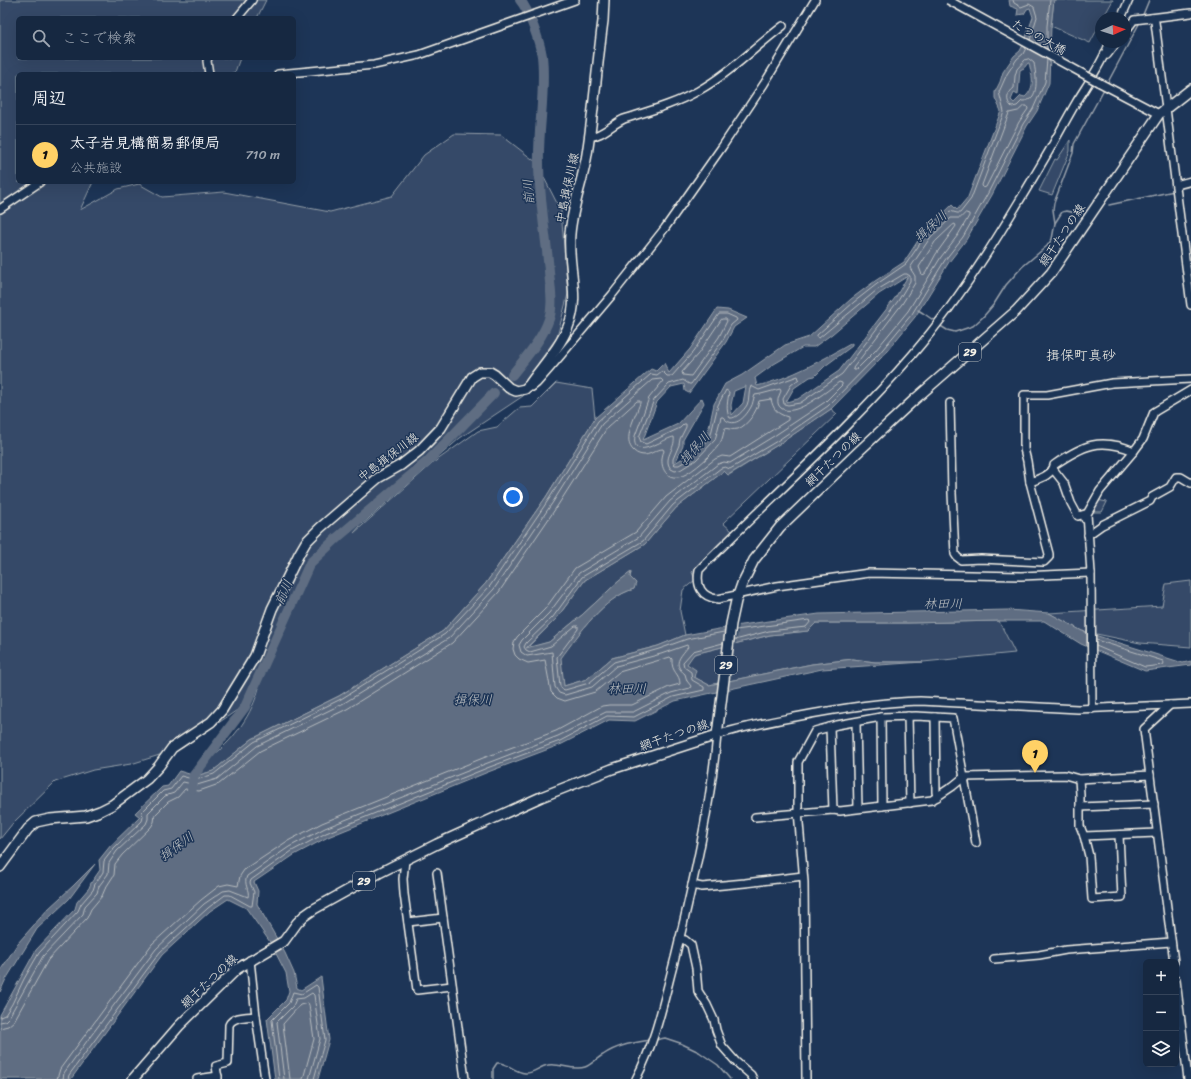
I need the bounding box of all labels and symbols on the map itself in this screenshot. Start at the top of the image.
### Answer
north arrow [1095,12,1131,48]
street label: たつの大橋 [1007,13,1071,61]
street label: 中島揖保川線 [549,150,585,226]
water label: 前川 [516,178,541,206]
street label: 網干たつの線 [1033,199,1091,271]
water label: 揖保川 [908,205,953,248]
road number: 29 [959,343,981,361]
district label: 揖保町真砂 [1046,343,1116,368]
water label: 揖保川 [673,426,716,471]
street label: 網干たつの線 [799,426,867,492]
street label: 中島揖保川線 [353,427,423,487]
your location [503,487,523,507]
water label: 前川 [268,576,299,609]
water label: 林田川 [923,592,963,615]
road number: 29 [715,656,737,674]
water label: 林田川 [607,677,647,700]
water label: 揖保川 [453,688,493,711]
street label: 網干たつの線 [636,713,712,757]
pin: 1 [1022,740,1048,773]
water label: 揖保川 [154,826,199,867]
road number: 29 [353,872,375,890]
street label: 網干たつの線 [175,948,243,1014]

